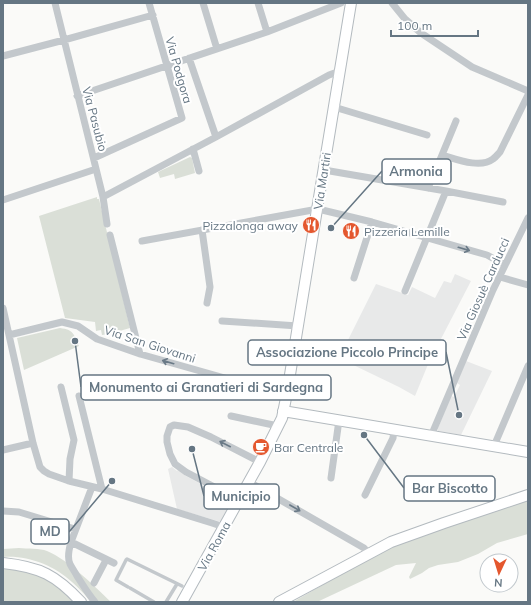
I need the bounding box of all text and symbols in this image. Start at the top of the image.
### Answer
scale bar [391,12,478,38]
text: 100 m [397,18,432,33]
street label: Via Podgora [162,35,196,105]
street label: Via Pasubio [79,85,111,153]
street label: Via Martiri [310,151,334,211]
callout: Armonia [382,159,451,184]
text: Armonia [389,163,443,179]
restaurant icon: Pizzalonga away [301,215,321,235]
place label: Pizzalonga away [202,218,299,233]
restaurant icon: Pizzeria Lemille [341,221,361,241]
place label: Pizzeria Lemille [364,224,450,239]
street label: Via Giosuè Carducci [454,235,512,343]
one-way arrow [458,246,471,253]
street label: Via San Giovanni [102,322,198,366]
callout: Associazione Piccolo Principe [248,340,446,365]
text: Associazione Piccolo Principe [256,344,438,360]
one-way arrow [161,358,174,365]
callout: Monumento ai Granatieri di Sardegna [81,375,331,400]
text: Monumento ai Granatieri di Sardegna [89,379,323,395]
cafe icon: Bar Centrale [251,437,271,457]
one-way arrow [219,440,231,447]
place label: Bar Centrale [274,440,343,455]
callout: Bar Biscotto [404,476,495,501]
text: Bar Biscotto [412,480,488,496]
callout: Municipio [204,484,279,509]
text: Municipio [211,488,271,504]
one-way arrow [289,504,301,512]
callout: MD [31,519,69,544]
street label: Via Roma [194,519,234,573]
text: MD [39,523,61,539]
north arrow [479,553,519,593]
text: N [494,576,503,590]

